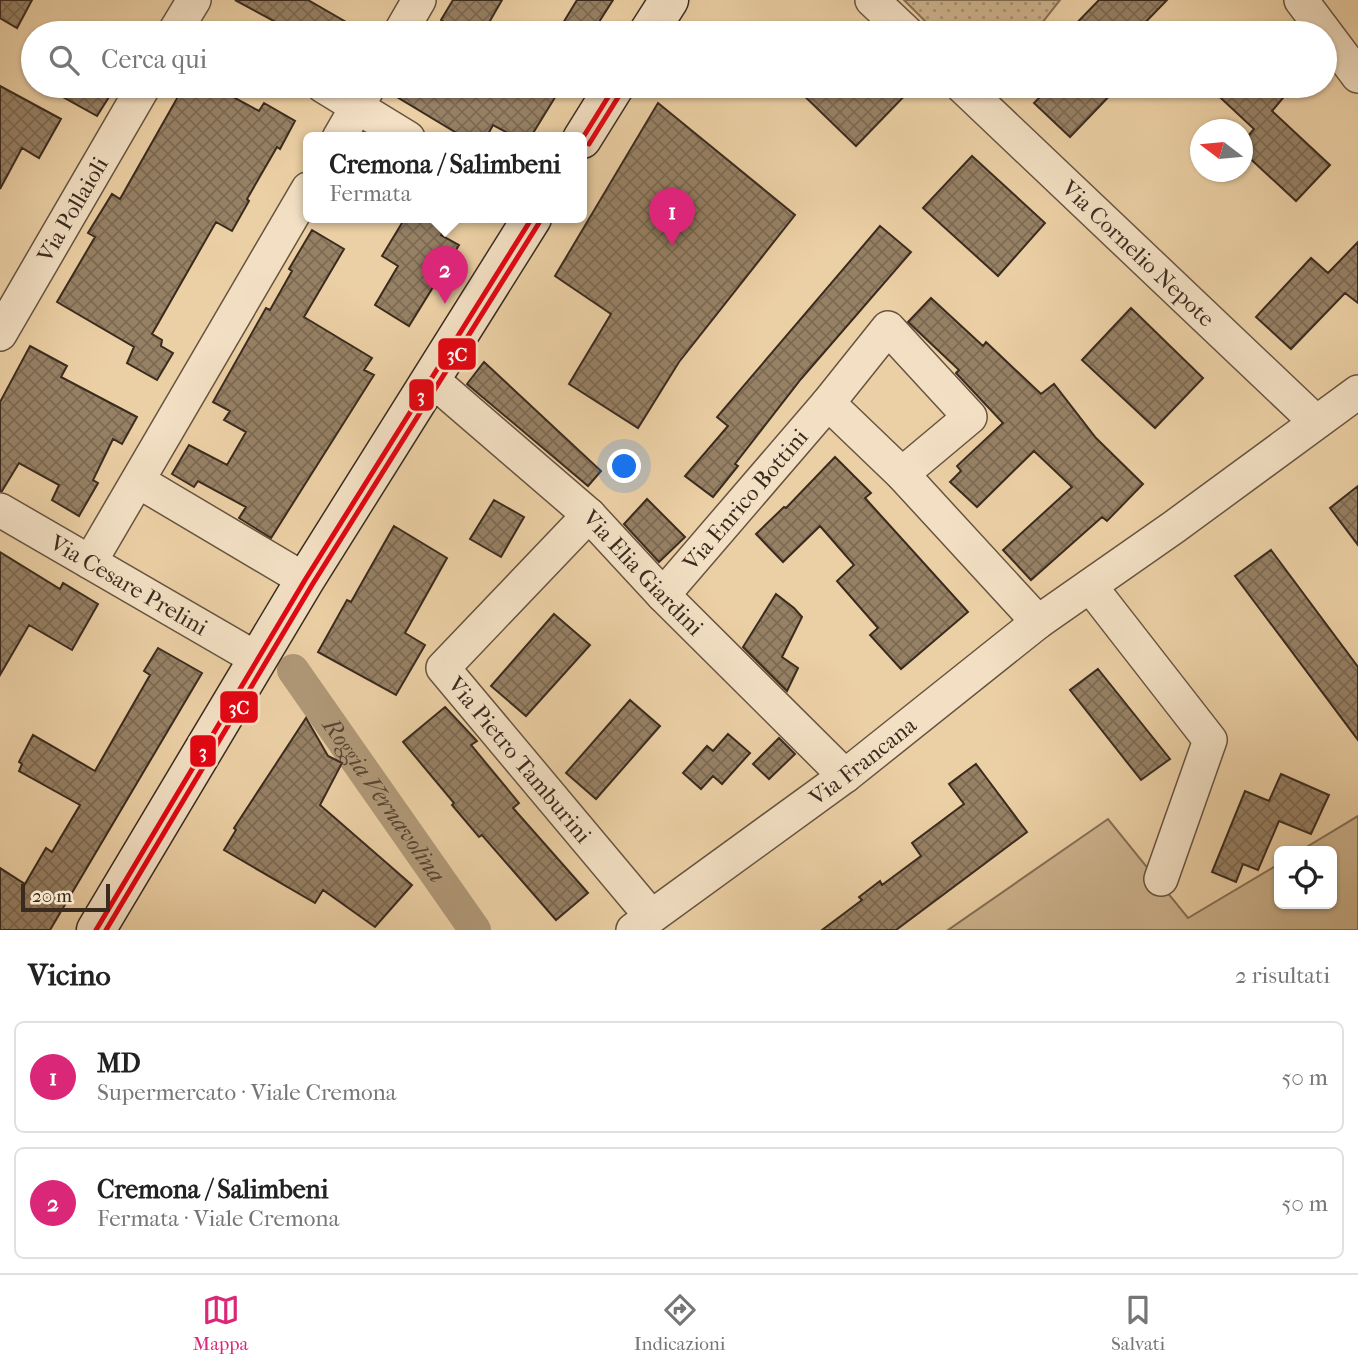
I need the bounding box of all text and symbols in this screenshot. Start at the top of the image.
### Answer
search box [21,21,1337,98]
icon: search [45,41,83,79]
text: Cerca qui [101,44,207,75]
north arrow [1190,119,1253,182]
popup [303,132,587,223]
text: Cremona / Salimbeni [329,149,561,180]
street label: Via Pollaioli [31,152,114,268]
street label: Via Cornelio Nepote [1055,174,1220,332]
text: Fermata [329,180,411,207]
pin: 1 [649,188,695,246]
pin: 2 [422,246,468,304]
line badge: 3C [437,337,477,371]
text: 3C [447,344,467,366]
line badge: 3 [408,378,435,412]
text: 3 [417,385,425,407]
street label: Via Enrico Bottini [677,423,814,577]
your location [607,449,641,483]
street label: Via Elia Giardini [576,504,709,641]
street label: Via Cesare Prelini [44,528,212,641]
street label: Via Pietro Tamburini [441,671,597,849]
line badge: 3C [219,690,259,724]
text: 3C [229,697,249,719]
water label: Roggia Vernavolina [316,711,451,888]
street label: Via Francana [803,711,922,812]
line badge: 3 [189,734,217,768]
text: 3 [199,741,207,763]
map controls [1274,846,1337,909]
button: locate [1274,846,1337,909]
scale bar [21,881,110,913]
text: 20 m [32,885,72,907]
text: Vicino [28,958,111,993]
text: 2 risultati [1235,962,1330,989]
text: MD [97,1048,141,1079]
text: 1 [49,1064,57,1091]
text: 50 m [1281,1064,1328,1091]
text: Supermercato · Viale Cremona [97,1079,397,1106]
text: Cremona / Salimbeni [97,1174,328,1205]
text: 2 [47,1190,59,1217]
text: 50 m [1281,1190,1328,1217]
text: Fermata · Viale Cremona [97,1205,339,1232]
tab: Mappa [193,1291,248,1355]
tab: Indicazioni [634,1291,725,1355]
tab: Salvati [1111,1291,1165,1355]

